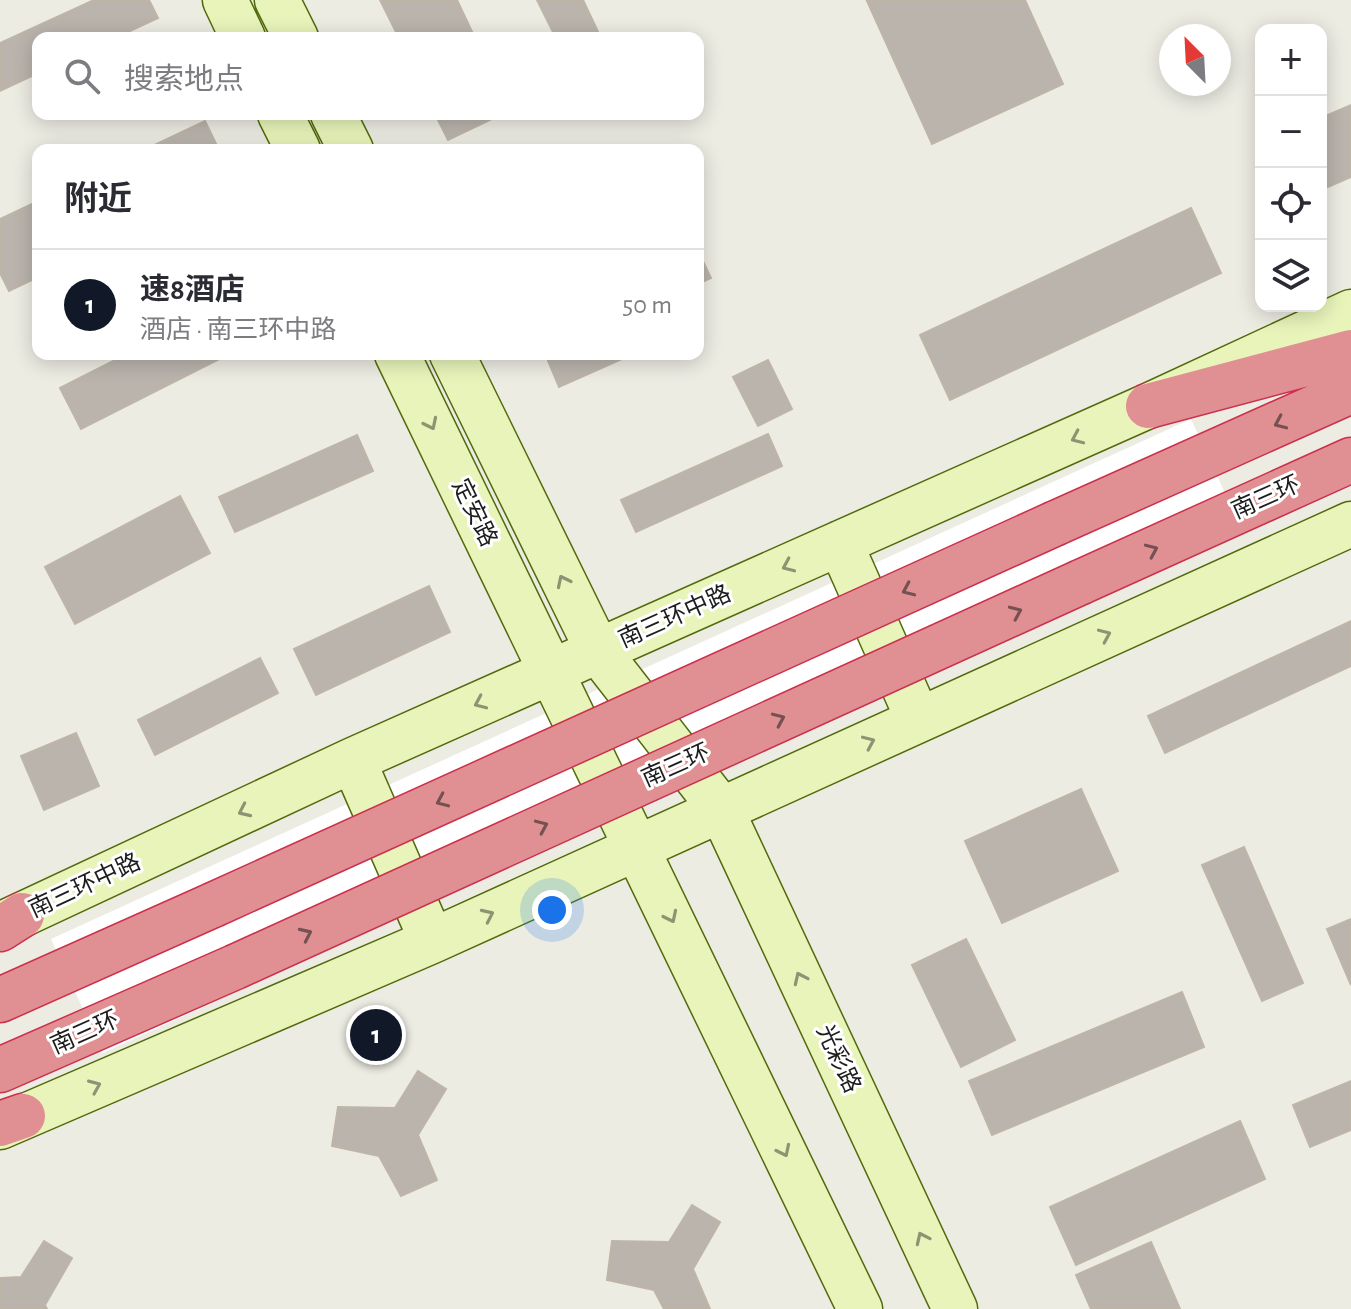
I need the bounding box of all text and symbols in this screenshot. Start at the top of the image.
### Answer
north arrow [1159,24,1231,96]
map controls [1255,24,1327,312]
button: + [1255,24,1327,96]
search box [32,32,704,120]
icon: search [60,54,104,98]
text: 搜索地点 [124,65,244,95]
button: − [1255,96,1327,168]
button: locate [1255,168,1327,240]
text: 附近 [64,183,132,217]
button: layers [1255,240,1327,312]
text: 速8酒店 [140,275,245,305]
text: 1 [85,292,95,318]
text: 50 m [622,292,672,318]
text: 酒店 · 南三环中路 [140,317,337,343]
one-way arrow [1274,413,1288,429]
one-way arrow [421,416,437,431]
one-way arrow [1071,428,1085,444]
street label: 南三环 [1227,471,1304,524]
street label: 定安路 [447,475,502,551]
one-way arrow [1144,544,1158,560]
one-way arrow [782,557,796,573]
one-way arrow [558,574,573,589]
street label: 南三环中路 [614,580,735,652]
one-way arrow [902,580,916,596]
one-way arrow [1007,605,1022,621]
one-way arrow [1097,629,1112,645]
one-way arrow [474,693,489,709]
one-way arrow [771,713,785,729]
one-way arrow [860,736,875,752]
street label: 南三环 [637,739,714,792]
one-way arrow [436,792,450,808]
one-way arrow [238,801,252,817]
one-way arrow [534,820,548,836]
street label: 南三环中路 [25,848,144,922]
your location [532,890,572,930]
one-way arrow [479,909,494,925]
one-way arrow [661,909,677,923]
one-way arrow [297,928,312,944]
one-way arrow [794,971,810,986]
pin: 1 [350,1005,402,1065]
street label: 南三环 [46,1006,123,1059]
street label: 光彩路 [812,1020,866,1097]
one-way arrow [87,1079,101,1095]
one-way arrow [774,1143,790,1158]
one-way arrow [916,1232,932,1247]

